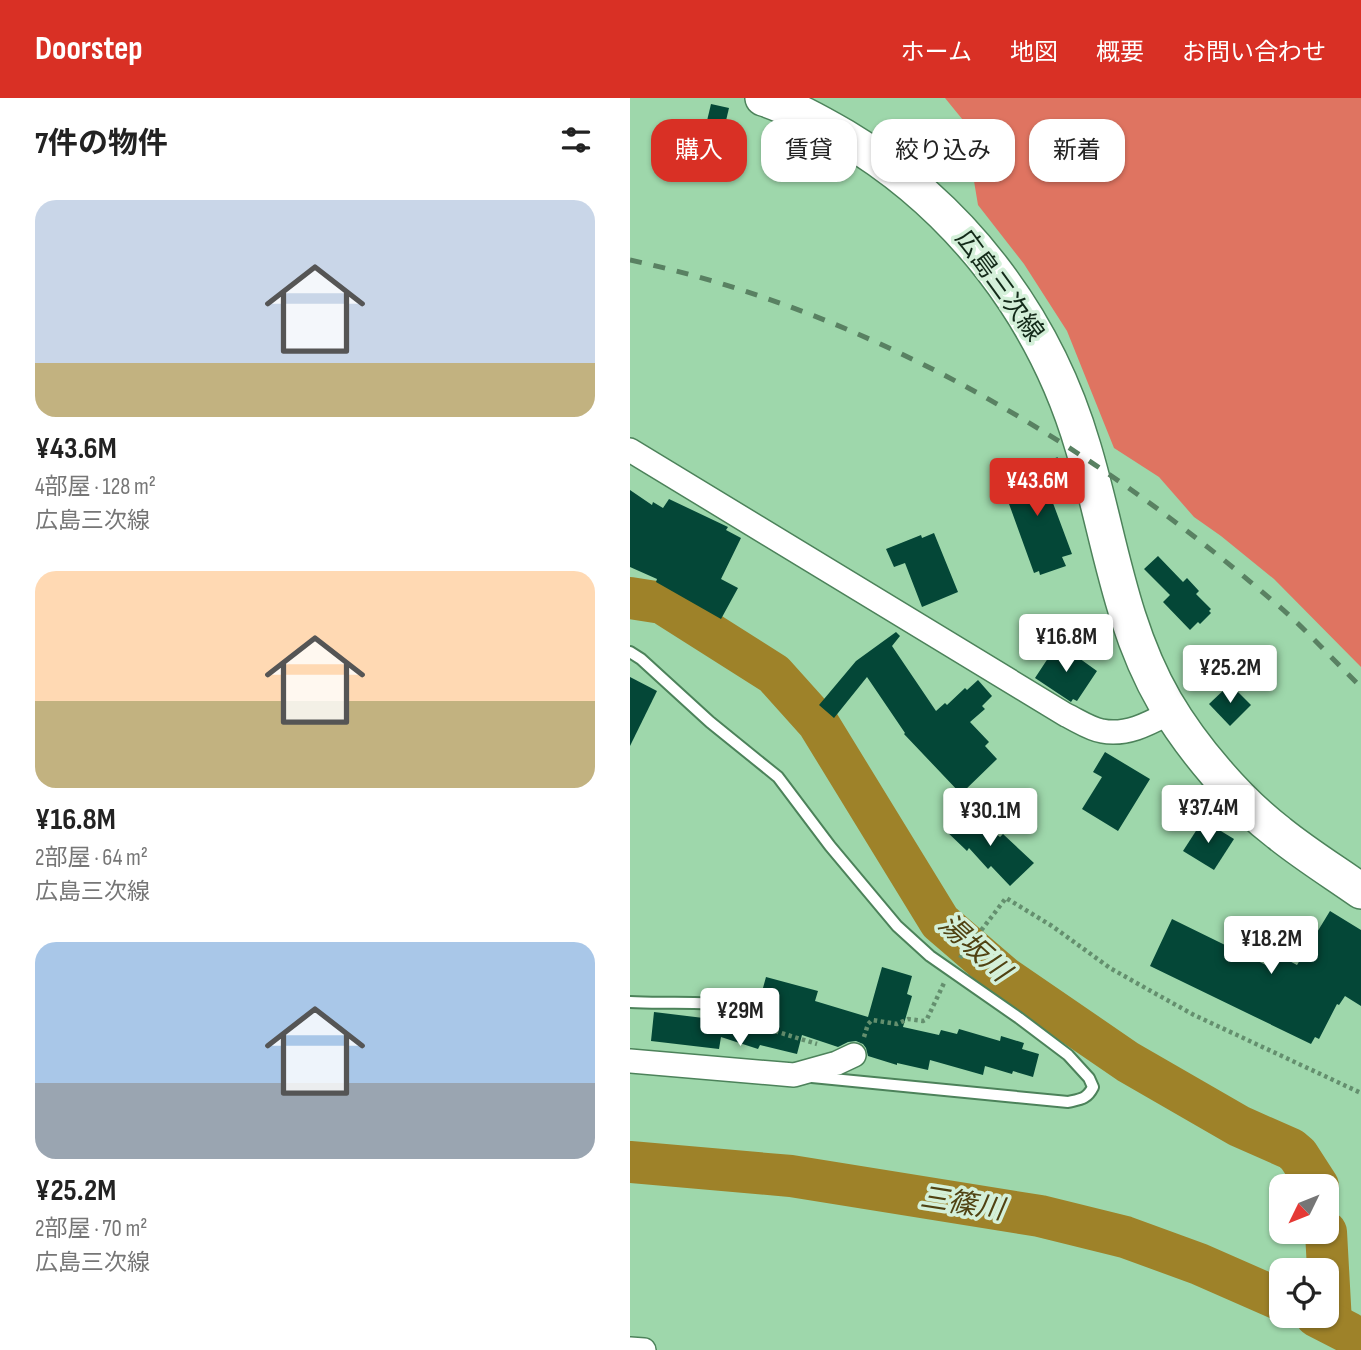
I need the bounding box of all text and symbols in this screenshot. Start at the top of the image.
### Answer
text: Doorstep [35,29,143,69]
text: ホーム [901,38,972,67]
text: 地図 [1010,38,1058,67]
text: 概要 [1096,38,1144,67]
text: お問い合わせ [1182,38,1326,67]
chip: 購入 [651,119,747,182]
chip: 賃貸 [761,119,857,182]
chip: 絞り込み [871,119,1015,182]
chip: 新着 [1029,119,1125,182]
icon: filters [557,121,595,159]
text: 7件の物件 [35,126,168,162]
street label: 広島三次線 [948,224,1050,348]
icon: home [252,246,378,372]
text: ¥43.6M [35,431,117,467]
pin: ¥43.6M [980,458,1094,518]
text: ¥43.6M [1006,467,1068,495]
text: 4部屋 · 128 m² [35,473,156,501]
text: 広島三次線 [35,507,150,535]
pin: ¥16.8M [1009,614,1123,674]
icon: home [252,617,378,743]
text: ¥16.8M [1035,623,1097,651]
pin: ¥25.2M [1173,646,1287,705]
text: ¥25.2M [1199,654,1261,682]
pin: ¥37.4M [1151,786,1265,845]
pin: ¥30.1M [933,788,1047,848]
text: ¥37.4M [1178,794,1238,822]
text: ¥30.1M [959,797,1021,825]
text: ¥16.8M [35,802,116,838]
text: 2部屋 · 64 m² [35,844,148,872]
text: 広島三次線 [35,878,150,906]
water label: 湯坂川 [932,908,1018,990]
pin: ¥18.2M [1214,916,1328,976]
text: ¥18.2M [1240,925,1302,953]
icon: home [252,988,378,1114]
pin: ¥29M [699,988,781,1048]
text: ¥29M [716,997,764,1025]
text: ¥25.2M [35,1173,116,1209]
north arrow [1269,1174,1339,1244]
map controls [1269,1174,1339,1328]
water label: 三篠川 [918,1181,1009,1227]
text: 2部屋 · 70 m² [35,1215,147,1243]
text: 広島三次線 [35,1249,150,1277]
button: locate [1269,1258,1339,1328]

